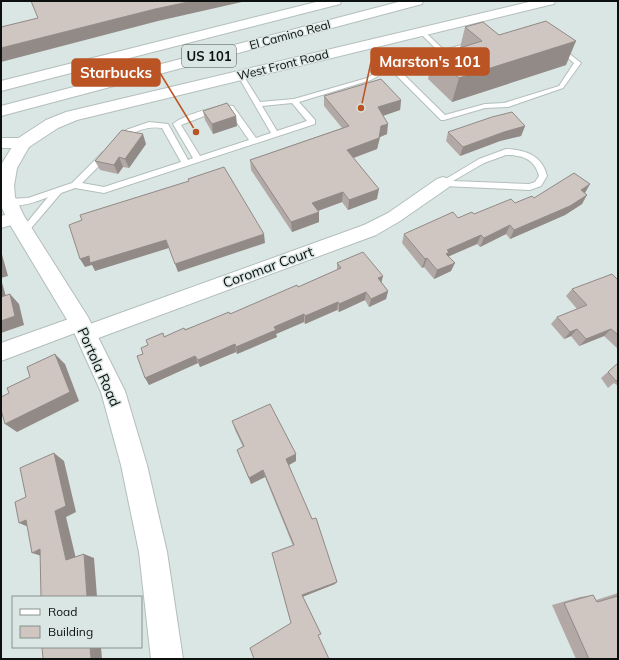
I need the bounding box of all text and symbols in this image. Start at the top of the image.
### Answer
street label: El Camino Real [248,16,332,53]
road number: US 101 [182,45,236,67]
street label: West Front Road [235,46,330,83]
callout: Marston's 101 [371,48,489,75]
text: Marston's 101 [379,52,481,71]
callout: Starbucks [72,59,160,86]
text: Starbucks [80,63,152,82]
street label: Coromar Court [220,242,316,292]
street label: Portola Road [74,325,124,409]
legend [12,596,142,648]
text: Road [48,604,77,619]
text: Building [48,624,93,639]

